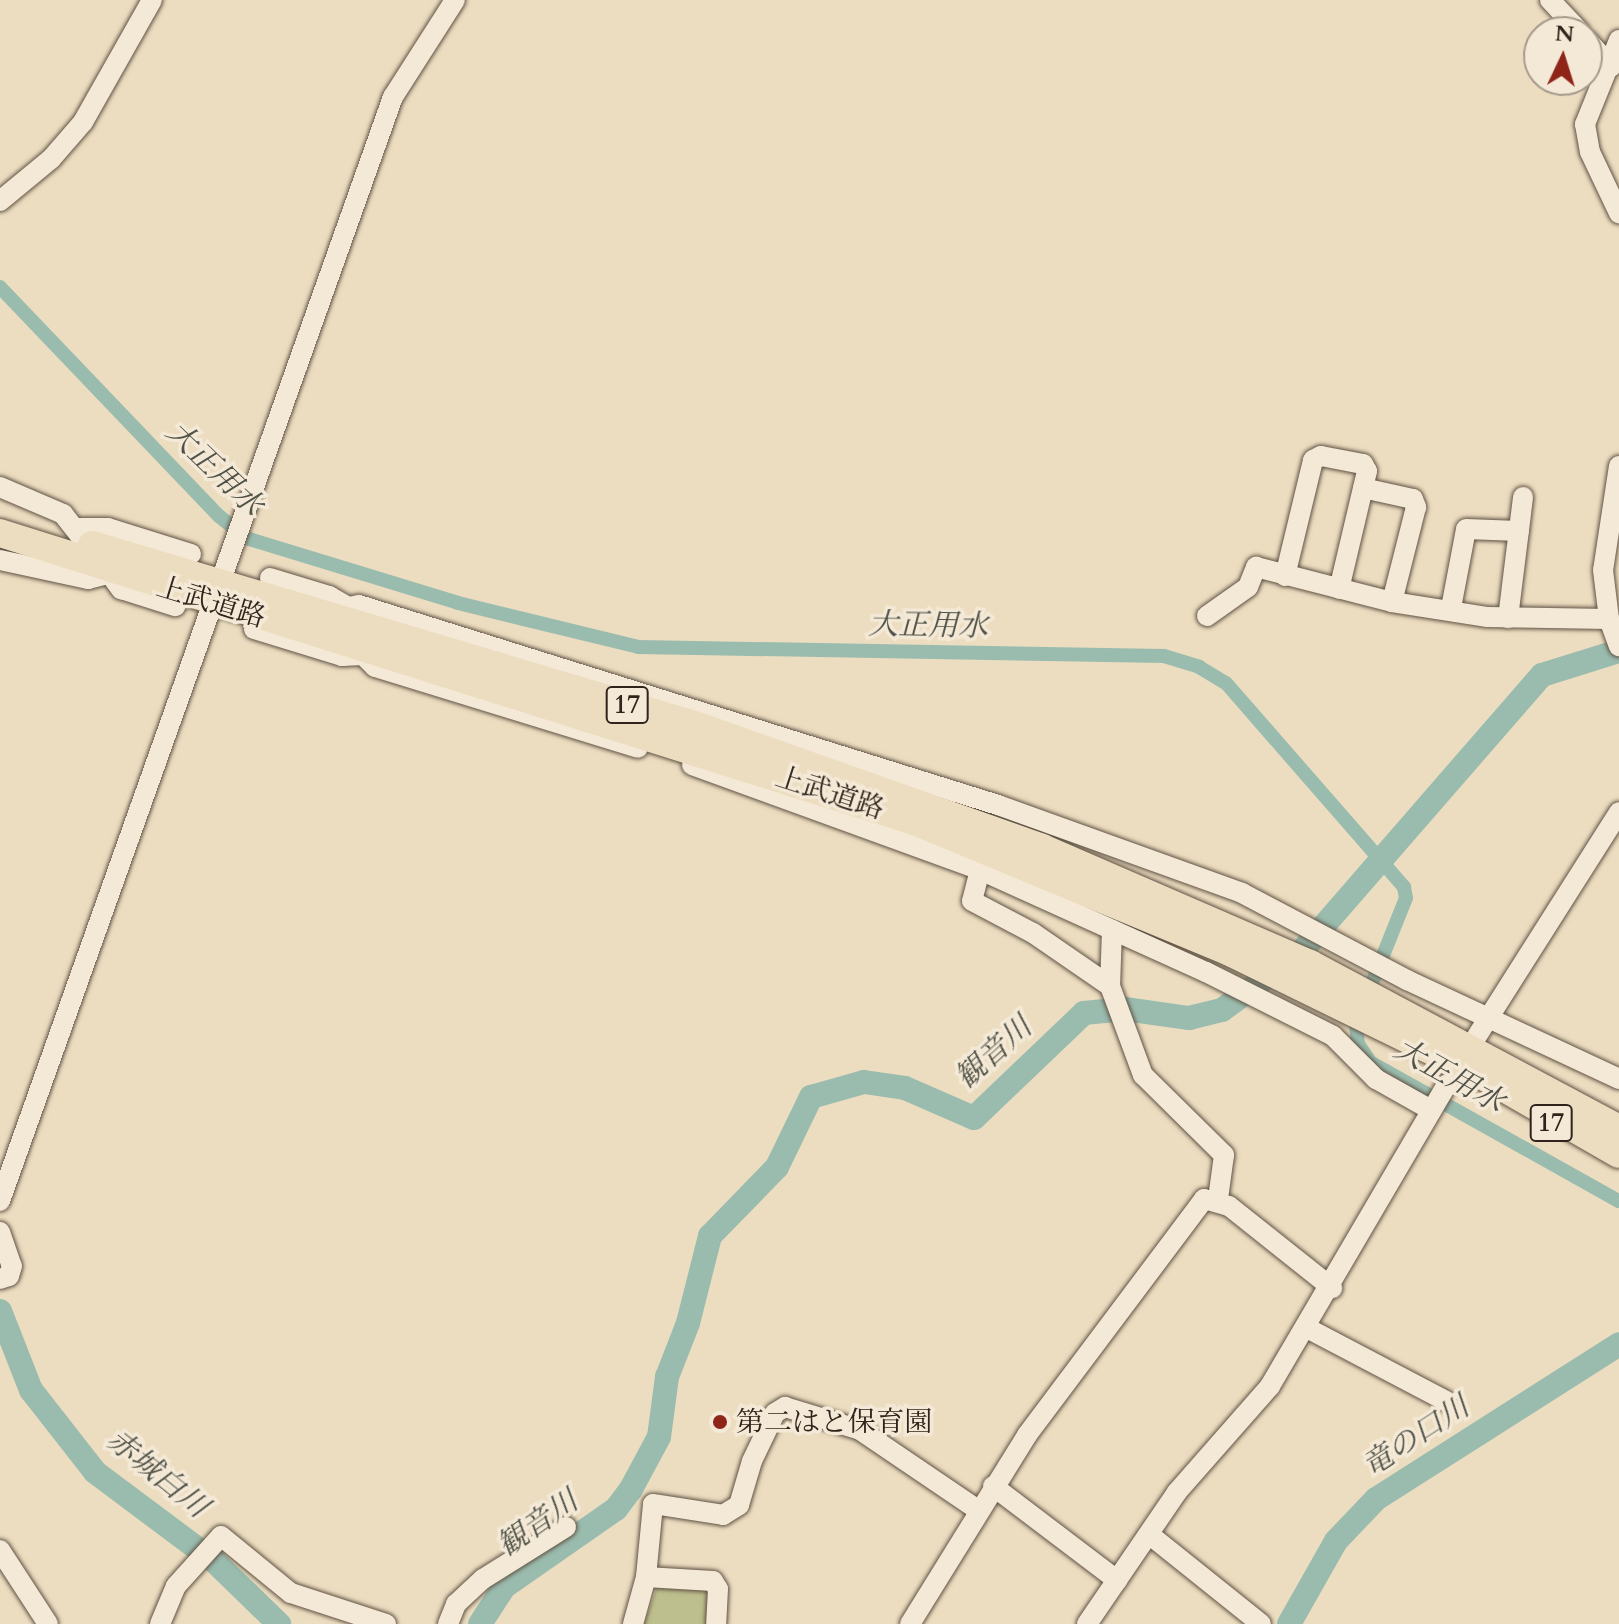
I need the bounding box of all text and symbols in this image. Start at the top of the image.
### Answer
north arrow [1523,16,1603,96]
text: N [1554,18,1575,50]
water label: 大正用水 [158,414,270,524]
street label: 上武道路 [153,570,269,634]
water label: 大正用水 [868,607,988,645]
road number: 17 [605,683,649,727]
street label: 上武道路 [772,760,888,826]
water label: 観音川 [949,1010,1039,1096]
water label: 大正用水 [1388,1031,1510,1121]
road number: 17 [1529,1101,1573,1145]
water label: 竜の口川 [1356,1389,1476,1485]
place label: 第二はと保育園 [736,1405,932,1439]
marker: 第二はと保育園 [711,1413,729,1431]
water label: 赤城白川 [99,1422,215,1526]
water label: 観音川 [491,1483,585,1565]

